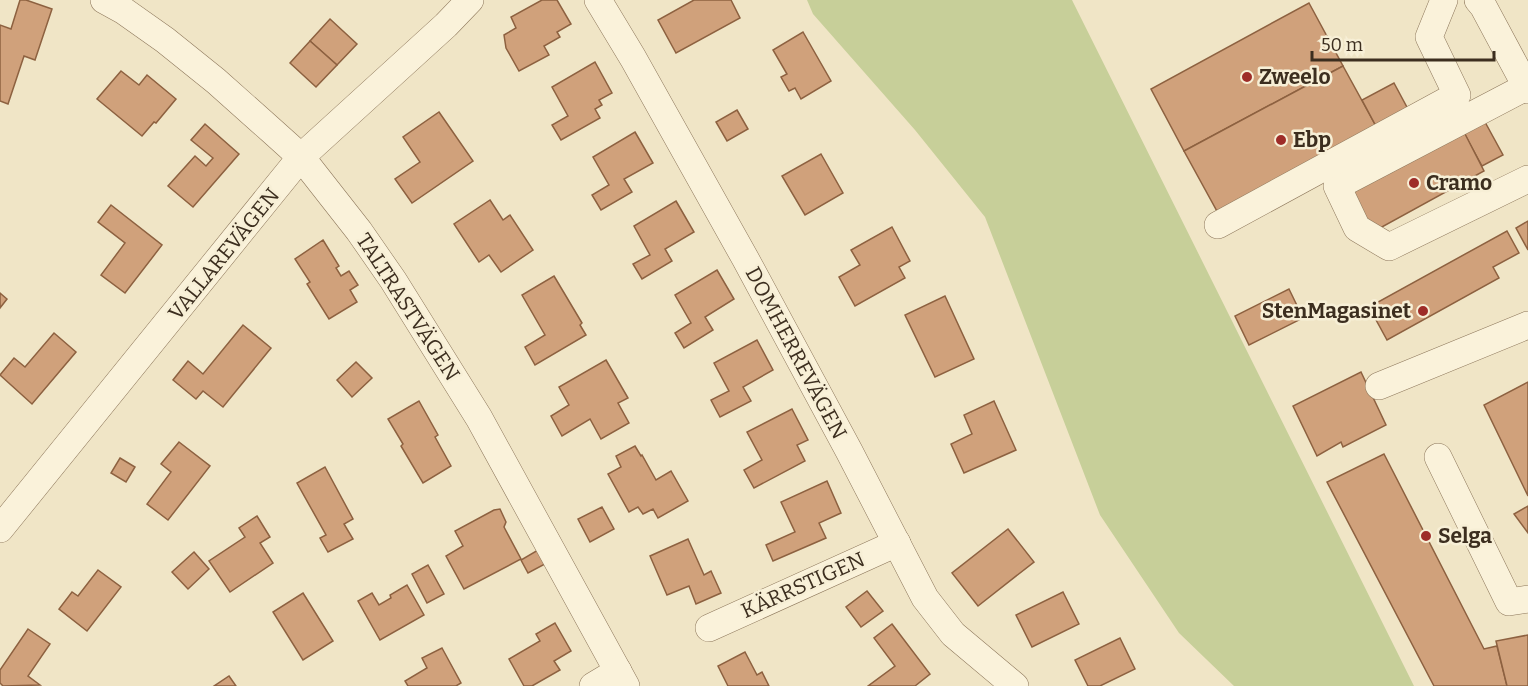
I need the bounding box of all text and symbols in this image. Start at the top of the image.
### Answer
scale bar [1312,24,1494,62]
text: 50 m [1321,34,1363,56]
place label: Zweelo [1259,64,1331,90]
marker: Zweelo [1240,70,1254,84]
place label: Ebp [1293,127,1331,153]
marker: Ebp [1274,133,1288,147]
place label: Cramo [1426,170,1492,196]
marker: Cramo [1407,176,1421,190]
street label: VALLAREVÄGEN [163,183,285,325]
street label: TALTRASTVÄGEN [351,228,465,386]
street label: DOMHERREVÄGEN [740,262,852,444]
place label: StenMagasinet [1262,298,1412,324]
marker: StenMagasinet [1416,304,1430,318]
place label: Selga [1438,523,1492,549]
marker: Selga [1419,529,1433,543]
street label: KÄRRSTIGEN [737,546,869,624]

